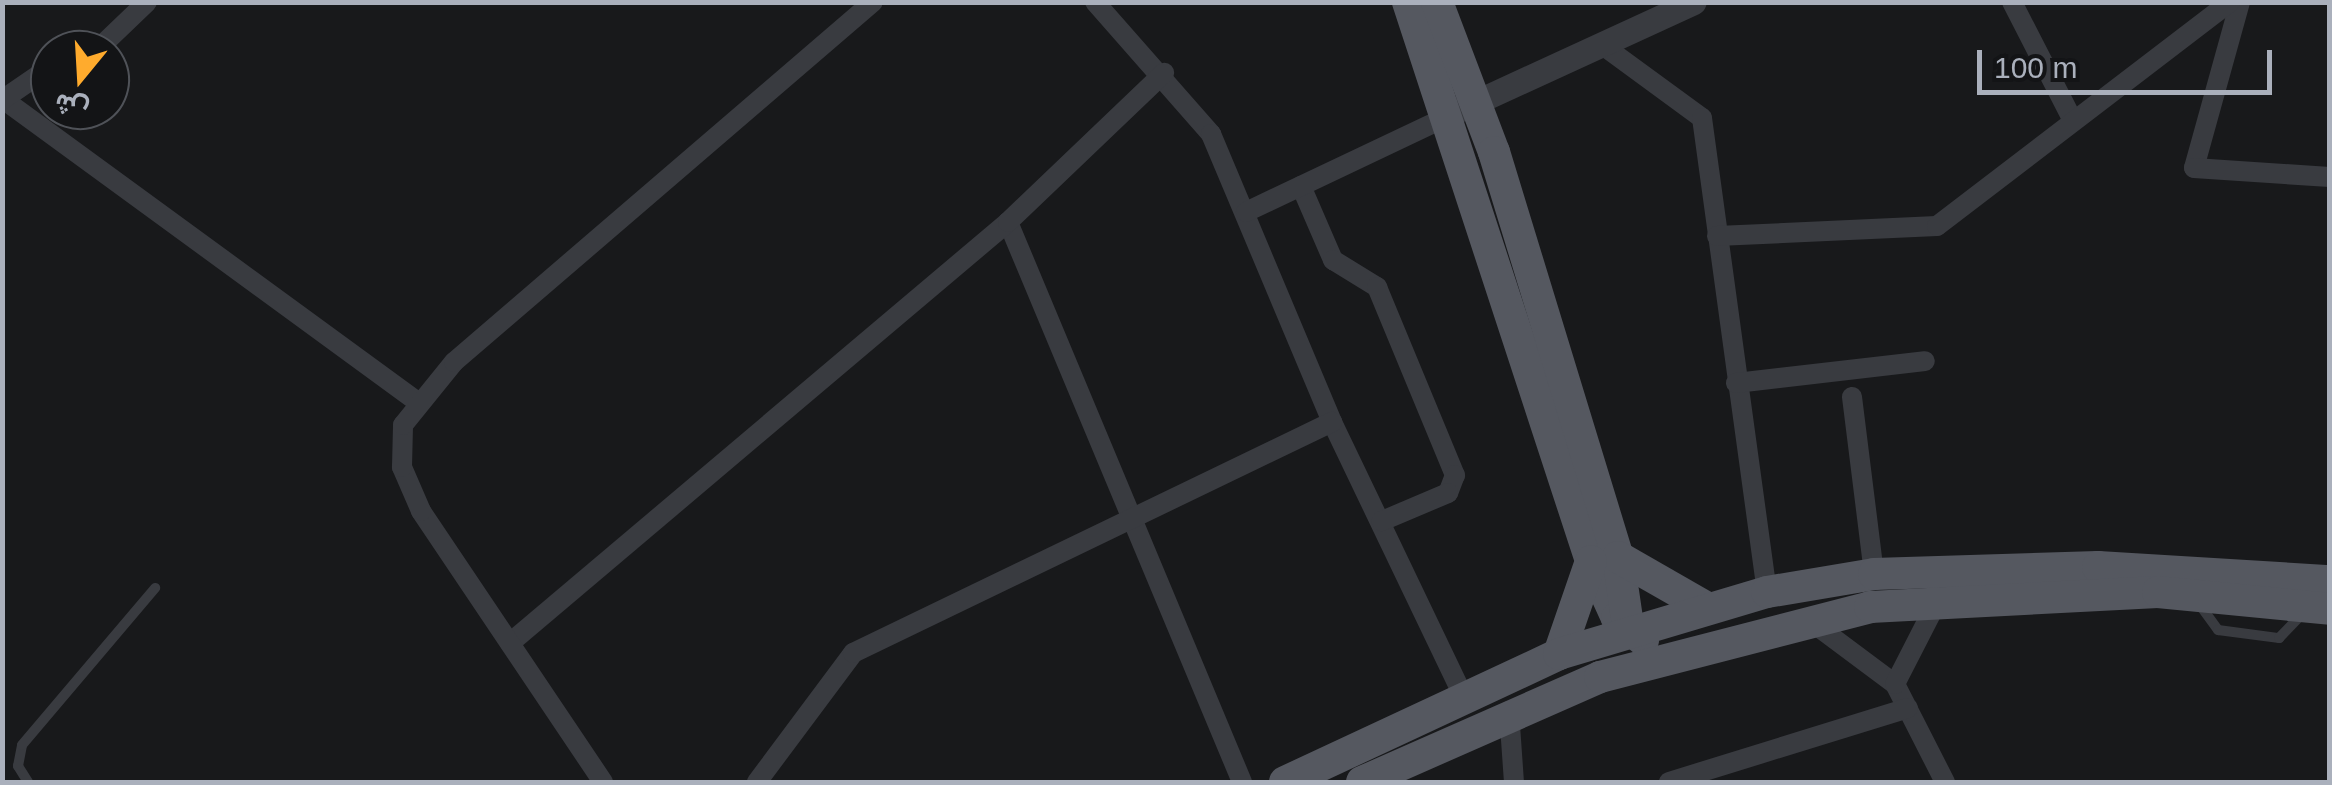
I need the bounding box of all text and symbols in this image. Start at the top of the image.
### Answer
north arrow [30,30,130,130]
scale bar [1982,30,2277,92]
text: 100 m [1994,51,2077,84]
text: ش [50,87,92,127]

